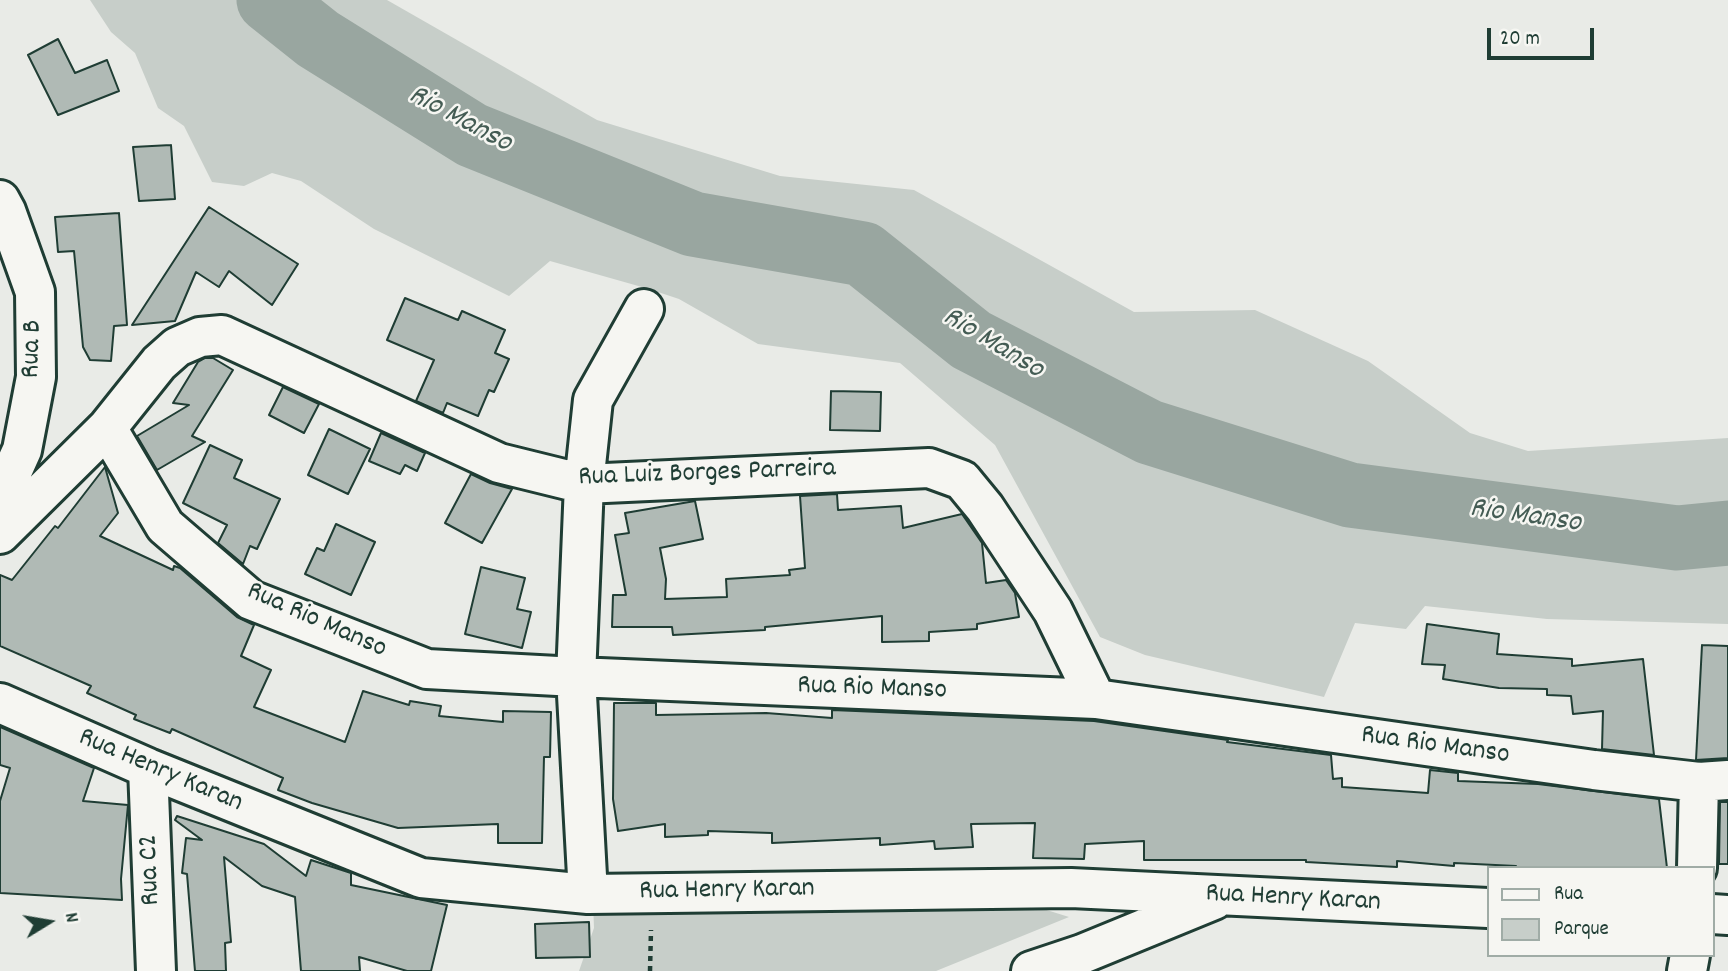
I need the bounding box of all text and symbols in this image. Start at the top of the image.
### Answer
scale bar [1490,14,1597,58]
text: 20 m [1500,25,1540,55]
water label: Rio Manso [401,79,517,163]
water label: Rio Manso [935,301,1049,389]
street label: Rua B [16,319,52,379]
street label: Rua Luiz Borges Parreira [578,454,836,496]
water label: Rio Manso [1467,492,1583,544]
street label: Rua Rio Manso [241,576,391,668]
street label: Rua Rio Manso [797,671,947,709]
street label: Rua Rio Manso [1359,720,1511,774]
street label: Rua Henry Karan [73,722,247,822]
street label: Rua C2 [134,834,170,906]
legend [1486,866,1714,957]
street label: Rua Henry Karan [639,874,815,910]
street label: Rua Henry Karan [1204,879,1382,921]
text: Rua [1554,880,1583,910]
north arrow [14,887,84,957]
text: N [56,911,84,925]
text: Parque [1554,915,1609,945]

